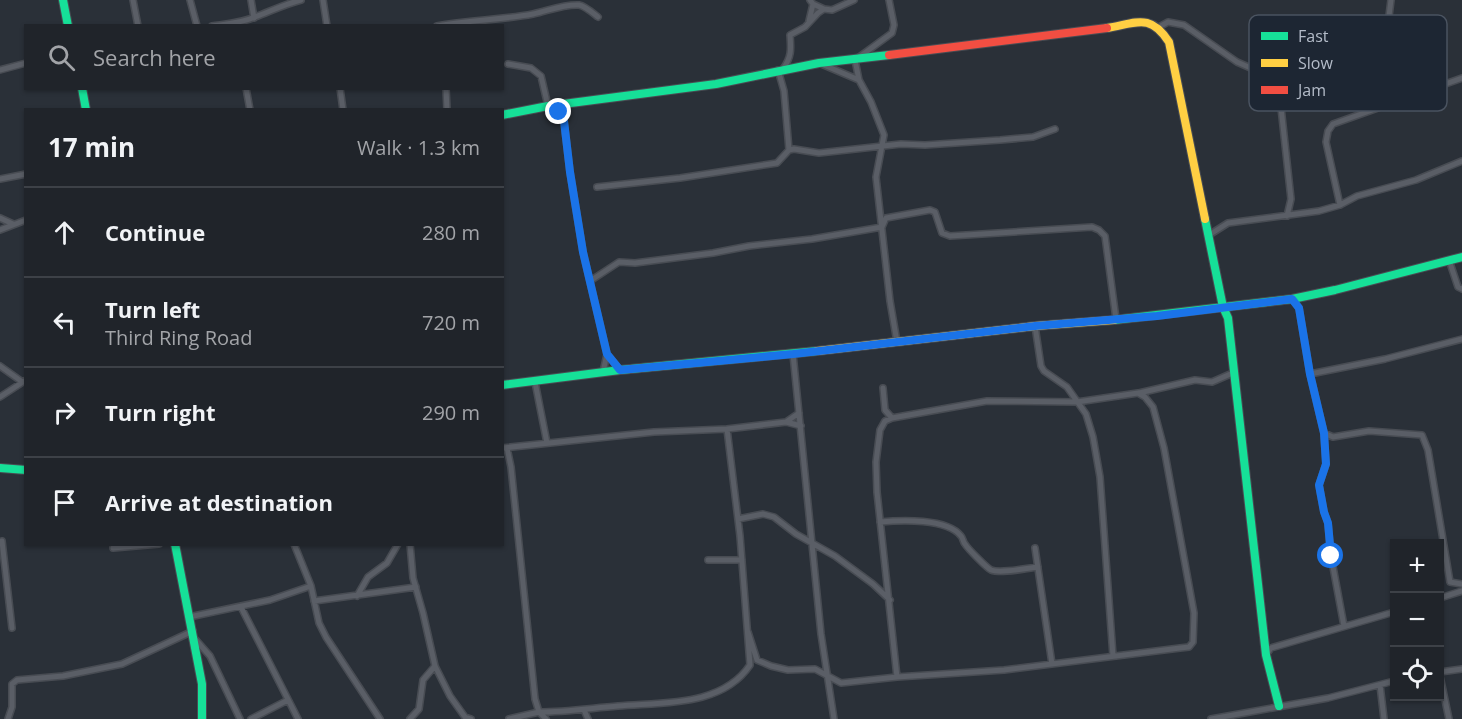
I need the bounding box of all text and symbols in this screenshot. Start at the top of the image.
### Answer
legend [1249,15,1447,111]
search box [24,24,504,90]
text: Fast [1298,25,1329,47]
icon: search [45,41,78,74]
text: Search here [93,42,216,72]
text: Slow [1298,52,1333,74]
text: Jam [1296,79,1326,101]
route end [545,98,571,124]
text: 17 min [48,129,135,165]
text: Walk · 1.3 km [357,134,480,161]
icon: ahead [48,216,81,249]
text: Continue [105,217,205,247]
text: 280 m [422,219,480,246]
text: Turn left [105,294,200,324]
icon: left [48,306,81,339]
text: 720 m [422,309,480,336]
text: Third Ring Road [105,324,252,351]
icon: right [48,396,81,429]
text: Turn right [105,397,216,427]
text: 290 m [422,399,480,426]
icon: arrive [48,486,81,519]
text: Arrive at destination [105,487,333,517]
map controls [1390,539,1444,701]
button: + [1390,539,1444,593]
route start [1317,542,1343,568]
button: − [1390,593,1444,647]
button: locate [1390,647,1444,701]

